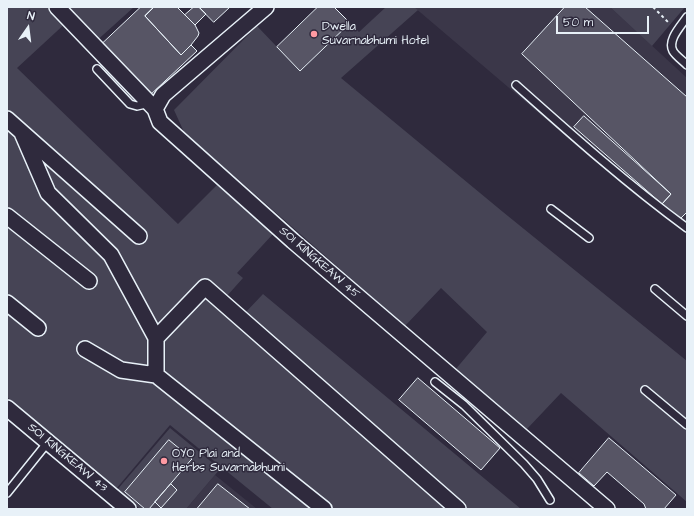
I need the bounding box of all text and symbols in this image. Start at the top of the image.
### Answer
north arrow [8,8,48,48]
text: N [26,8,36,24]
scale bar [558,8,651,34]
text: 50 m [563,14,593,31]
place label: Dwella Suvarnabhumi Hotel [322,20,429,48]
marker: Dwella Suvarnabhumi Hotel [309,29,319,39]
street label: SOI KINGKEAW 45 [276,224,362,302]
street label: SOI KINGKEAW 43 [24,420,110,496]
place label: OYO Plai and Herbs Suvarnabhumi [172,447,285,475]
marker: OYO Plai and Herbs Suvarnabhumi [159,456,169,466]

